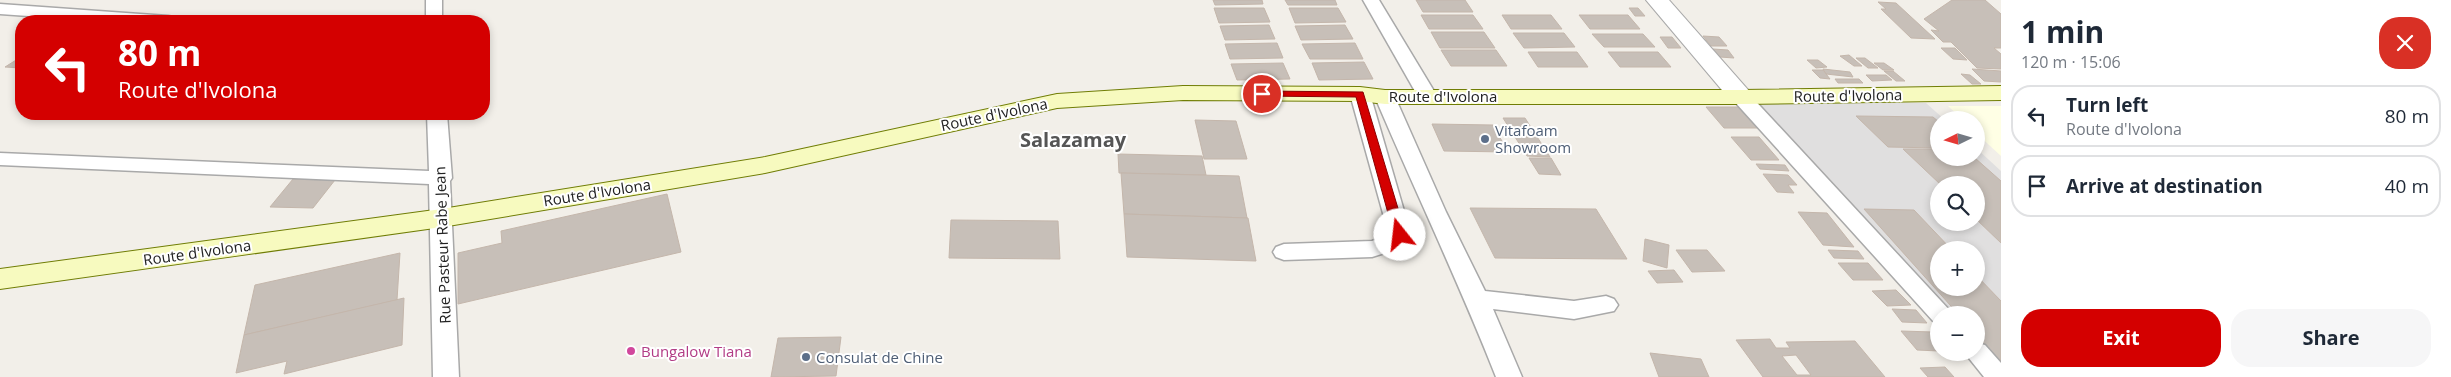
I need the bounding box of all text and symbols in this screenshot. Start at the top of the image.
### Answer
text: 1 min [2021,11,2104,52]
button: close [2379,17,2431,69]
text: 80 m [118,29,201,76]
icon: left [35,35,100,100]
text: 120 m · 15:06 [2021,51,2121,73]
pin [1241,73,1283,115]
text: Route d'Ivolona [118,74,277,104]
icon: arrive [1248,80,1276,108]
street label: Route d'Ivolona [1793,84,1903,106]
street label: Route d'Ivolona [1389,86,1497,106]
text: Turn left [2066,92,2148,118]
street label: Route d'Ivolona [939,93,1049,135]
icon: left [2023,102,2051,130]
text: 80 m [2385,103,2429,129]
north arrow [1930,111,1985,166]
map controls [1930,111,1985,361]
text: Route d'Ivolona [2066,118,2182,140]
place label: Vitafoam Showroom [1495,120,1571,157]
district label: Salazamay [1020,126,1127,153]
marker: Vitafoam Showroom [1479,133,1491,145]
street label: Rue Pasteur Rabe Jean [429,166,455,324]
icon: arrive [2023,172,2051,200]
text: Arrive at destination [2066,173,2263,199]
text: 40 m [2385,173,2429,199]
street label: Route d'Ivolona [542,174,652,210]
button: search [1930,176,1985,231]
position arrow [1373,208,1425,260]
street label: Route d'Ivolona [142,235,252,269]
button: + [1930,241,1985,296]
button: − [1930,306,1985,361]
button: Exit [2021,309,2221,367]
button: Share [2231,309,2431,367]
place label: Bungalow Tiana [641,341,752,361]
marker: Bungalow Tiana [625,345,637,357]
place label: Consulat de Chine [816,347,943,367]
marker: Consulat de Chine [800,351,812,363]

